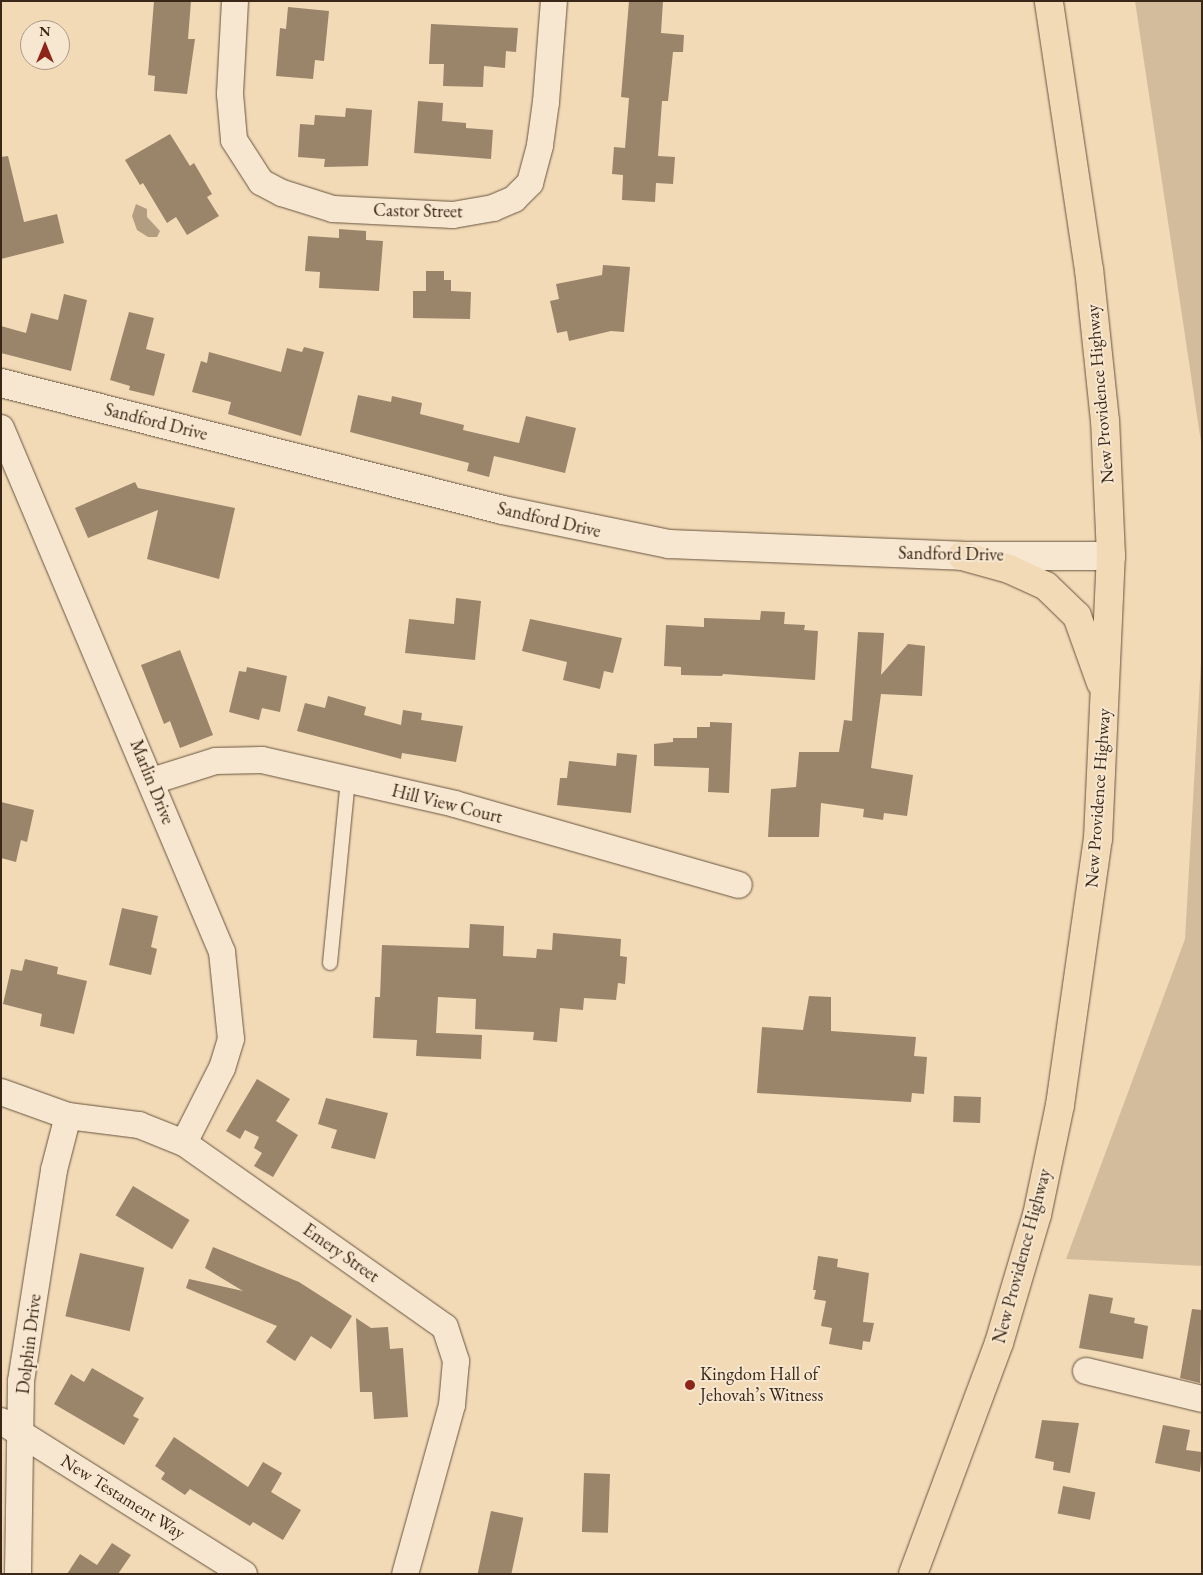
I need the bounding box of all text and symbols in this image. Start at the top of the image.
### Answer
north arrow [20,20,70,70]
text: N [39,22,51,40]
street label: Castor Street [373,199,463,223]
street label: New Providence Highway [1081,303,1119,485]
street label: Sandford Drive [102,399,210,445]
street label: Sandford Drive [495,498,603,542]
street label: Sandford Drive [898,542,1004,566]
street label: New Providence Highway [1081,708,1115,888]
street label: Marlin Drive [125,737,179,827]
street label: Hill View Court [389,780,505,828]
street label: New Providence Highway [988,1166,1056,1346]
street label: Emery Street [299,1219,383,1287]
street label: Dolphin Drive [12,1293,46,1395]
place label: Kingdom Hall of Jehovah’s Witness [700,1364,823,1406]
marker: Kingdom Hall of Jehovah’s Witness [684,1379,696,1391]
street label: New Testament Way [57,1450,189,1544]

